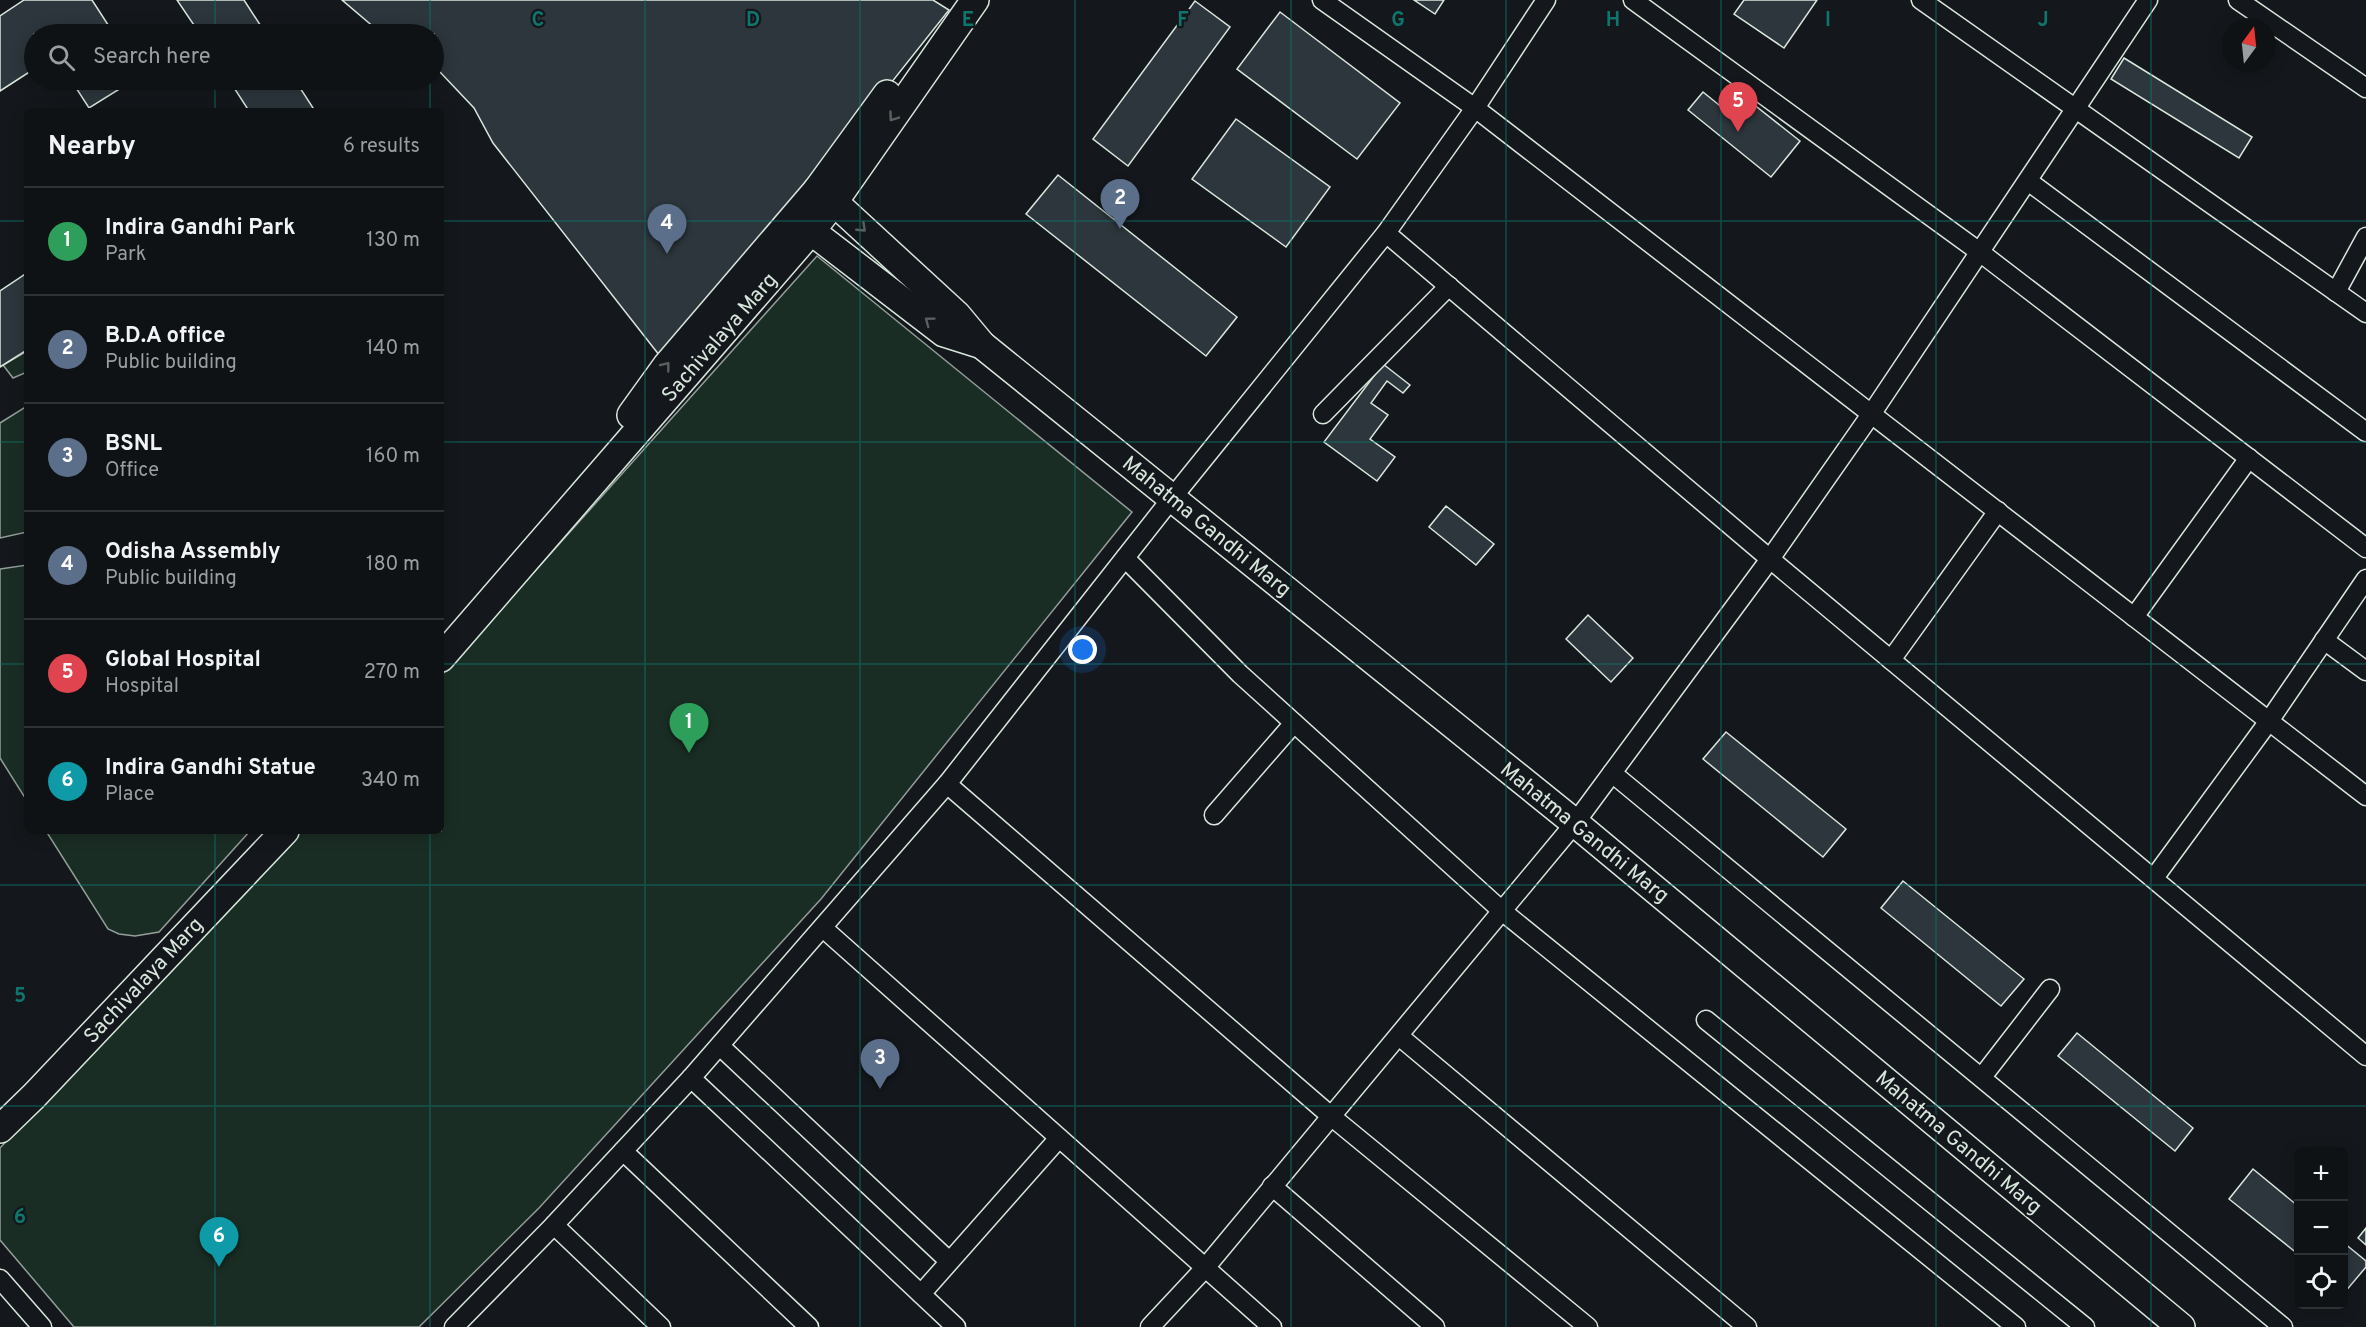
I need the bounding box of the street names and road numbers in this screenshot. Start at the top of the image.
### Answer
street label: Sachivalaya Marg [656,268,784,408]
street label: Mahatma Gandhi Marg [1116,451,1296,604]
street label: Mahatma Gandhi Marg [1494,757,1674,910]
street label: Sachivalaya Marg [79,912,210,1050]
street label: Mahatma Gandhi Marg [1869,1065,2047,1221]

